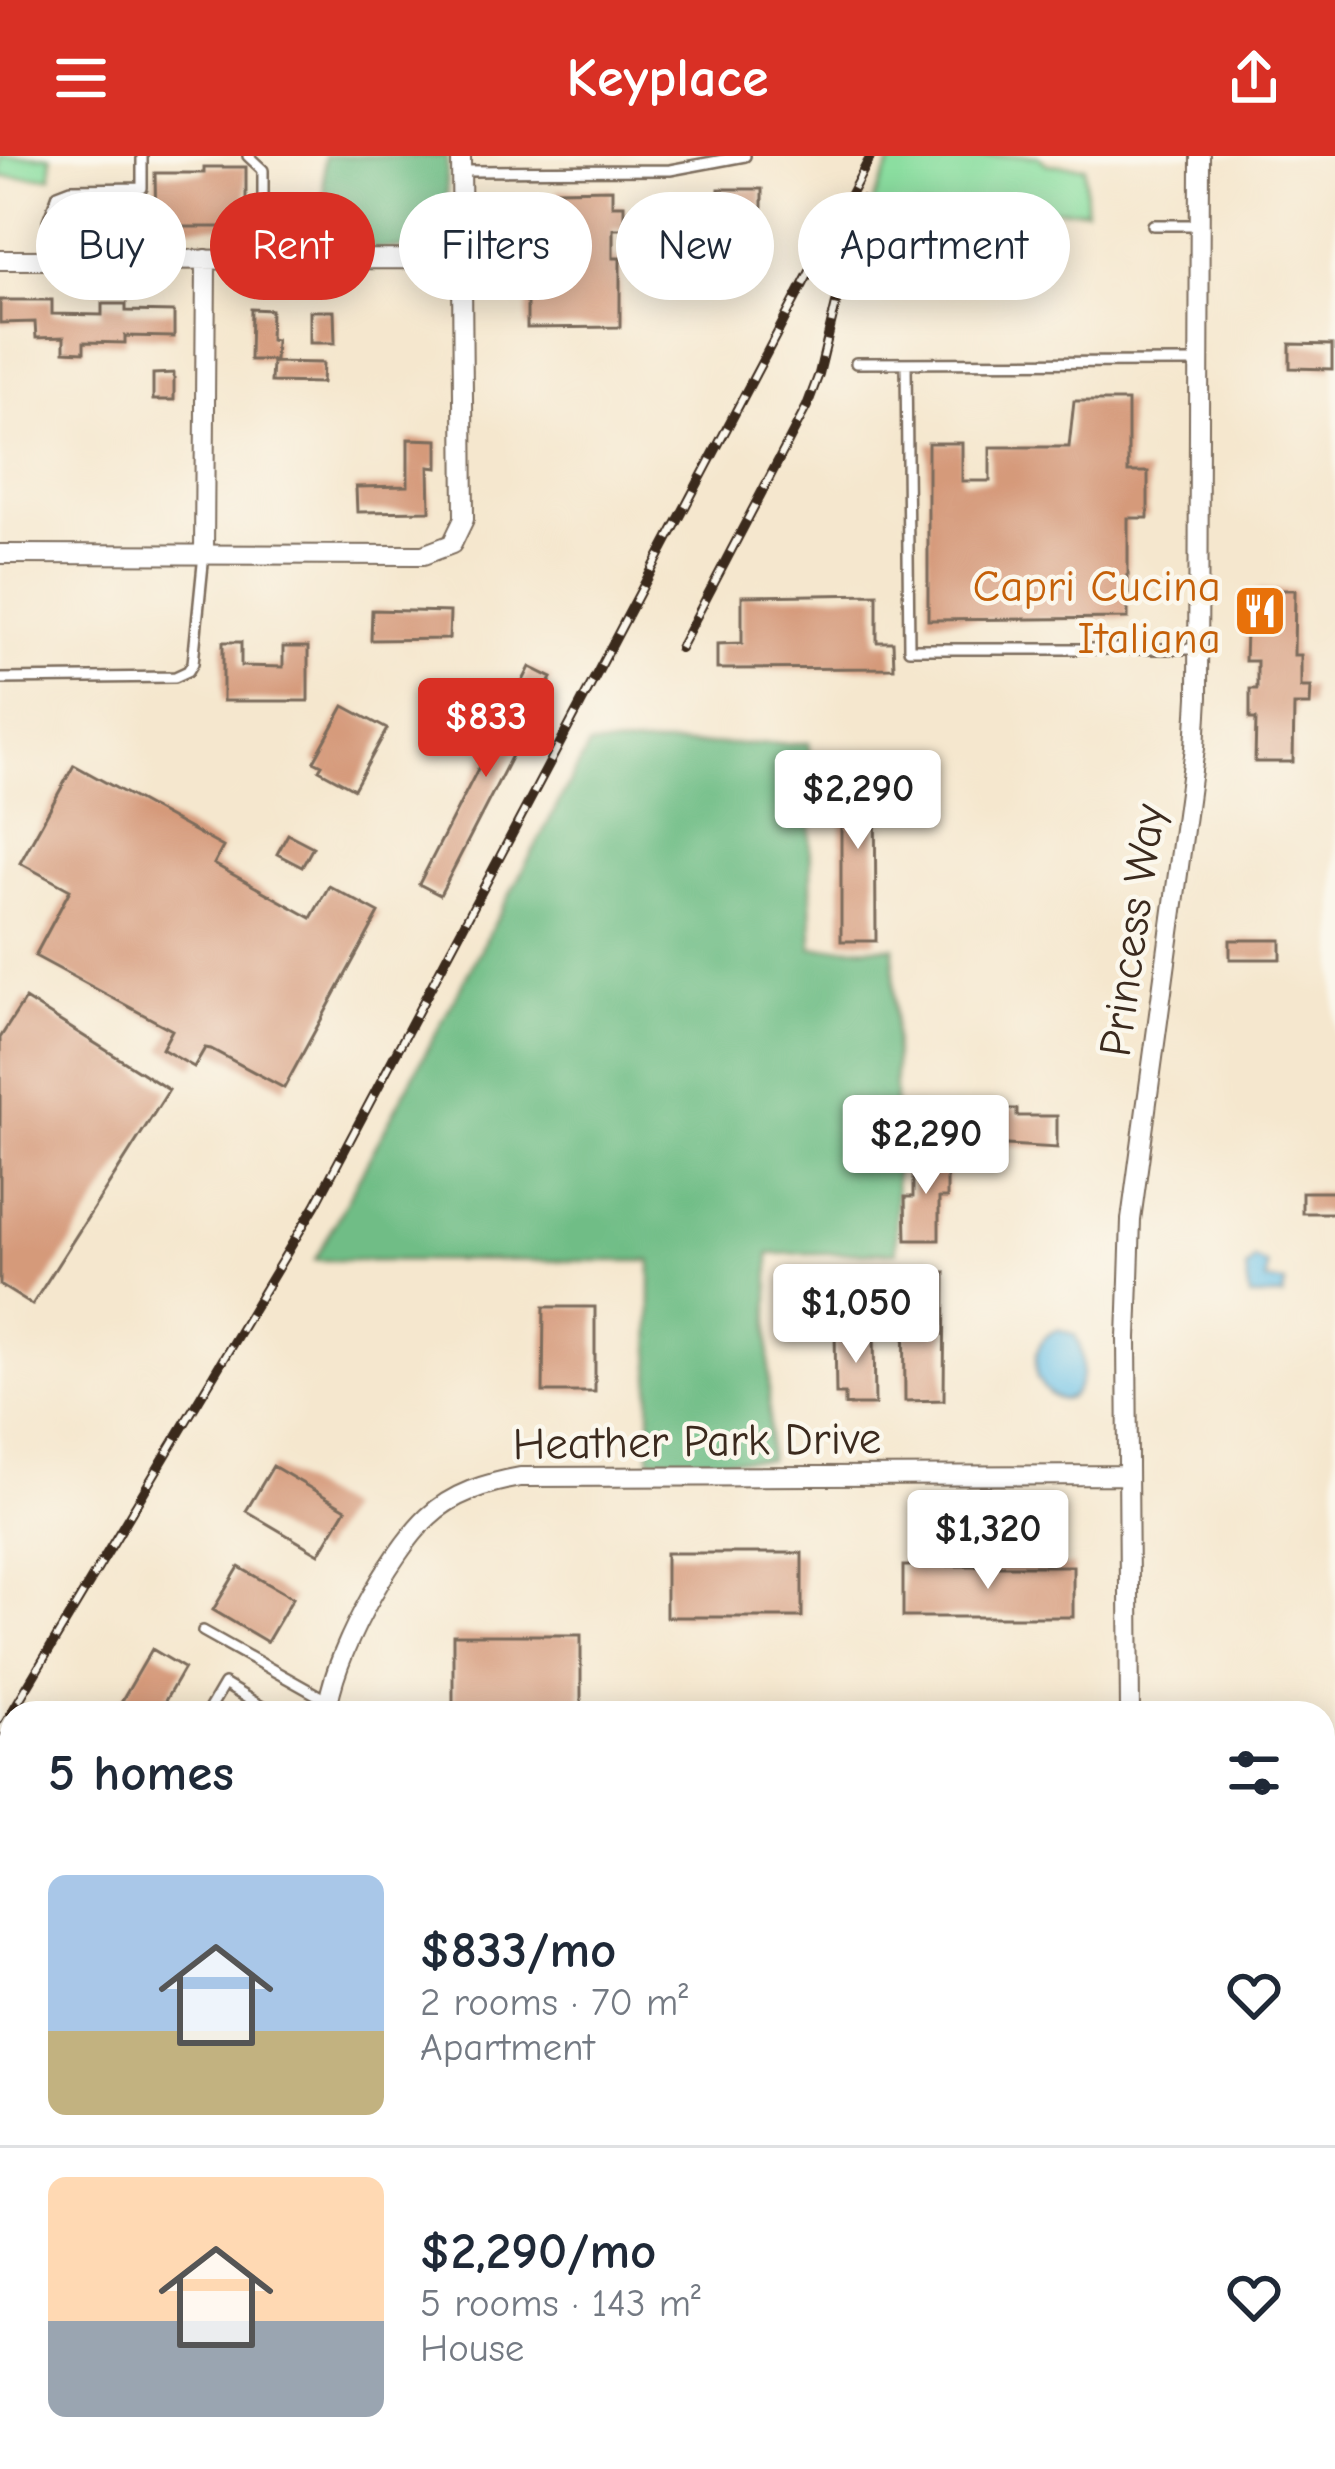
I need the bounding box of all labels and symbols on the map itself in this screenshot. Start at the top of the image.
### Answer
place label: Capri Cucina Italiana [973,560,1221,664]
restaurant icon: Capri Cucina Italiana [1232,583,1288,639]
pin: $833 [415,678,557,780]
pin: $2,290 [760,750,956,852]
street label: Princess Way [1089,800,1176,1060]
pin: $2,290 [828,1095,1024,1197]
pin: $1,050 [758,1264,954,1366]
street label: Heather Park Drive [512,1412,882,1470]
pin: $1,320 [890,1490,1086,1592]

